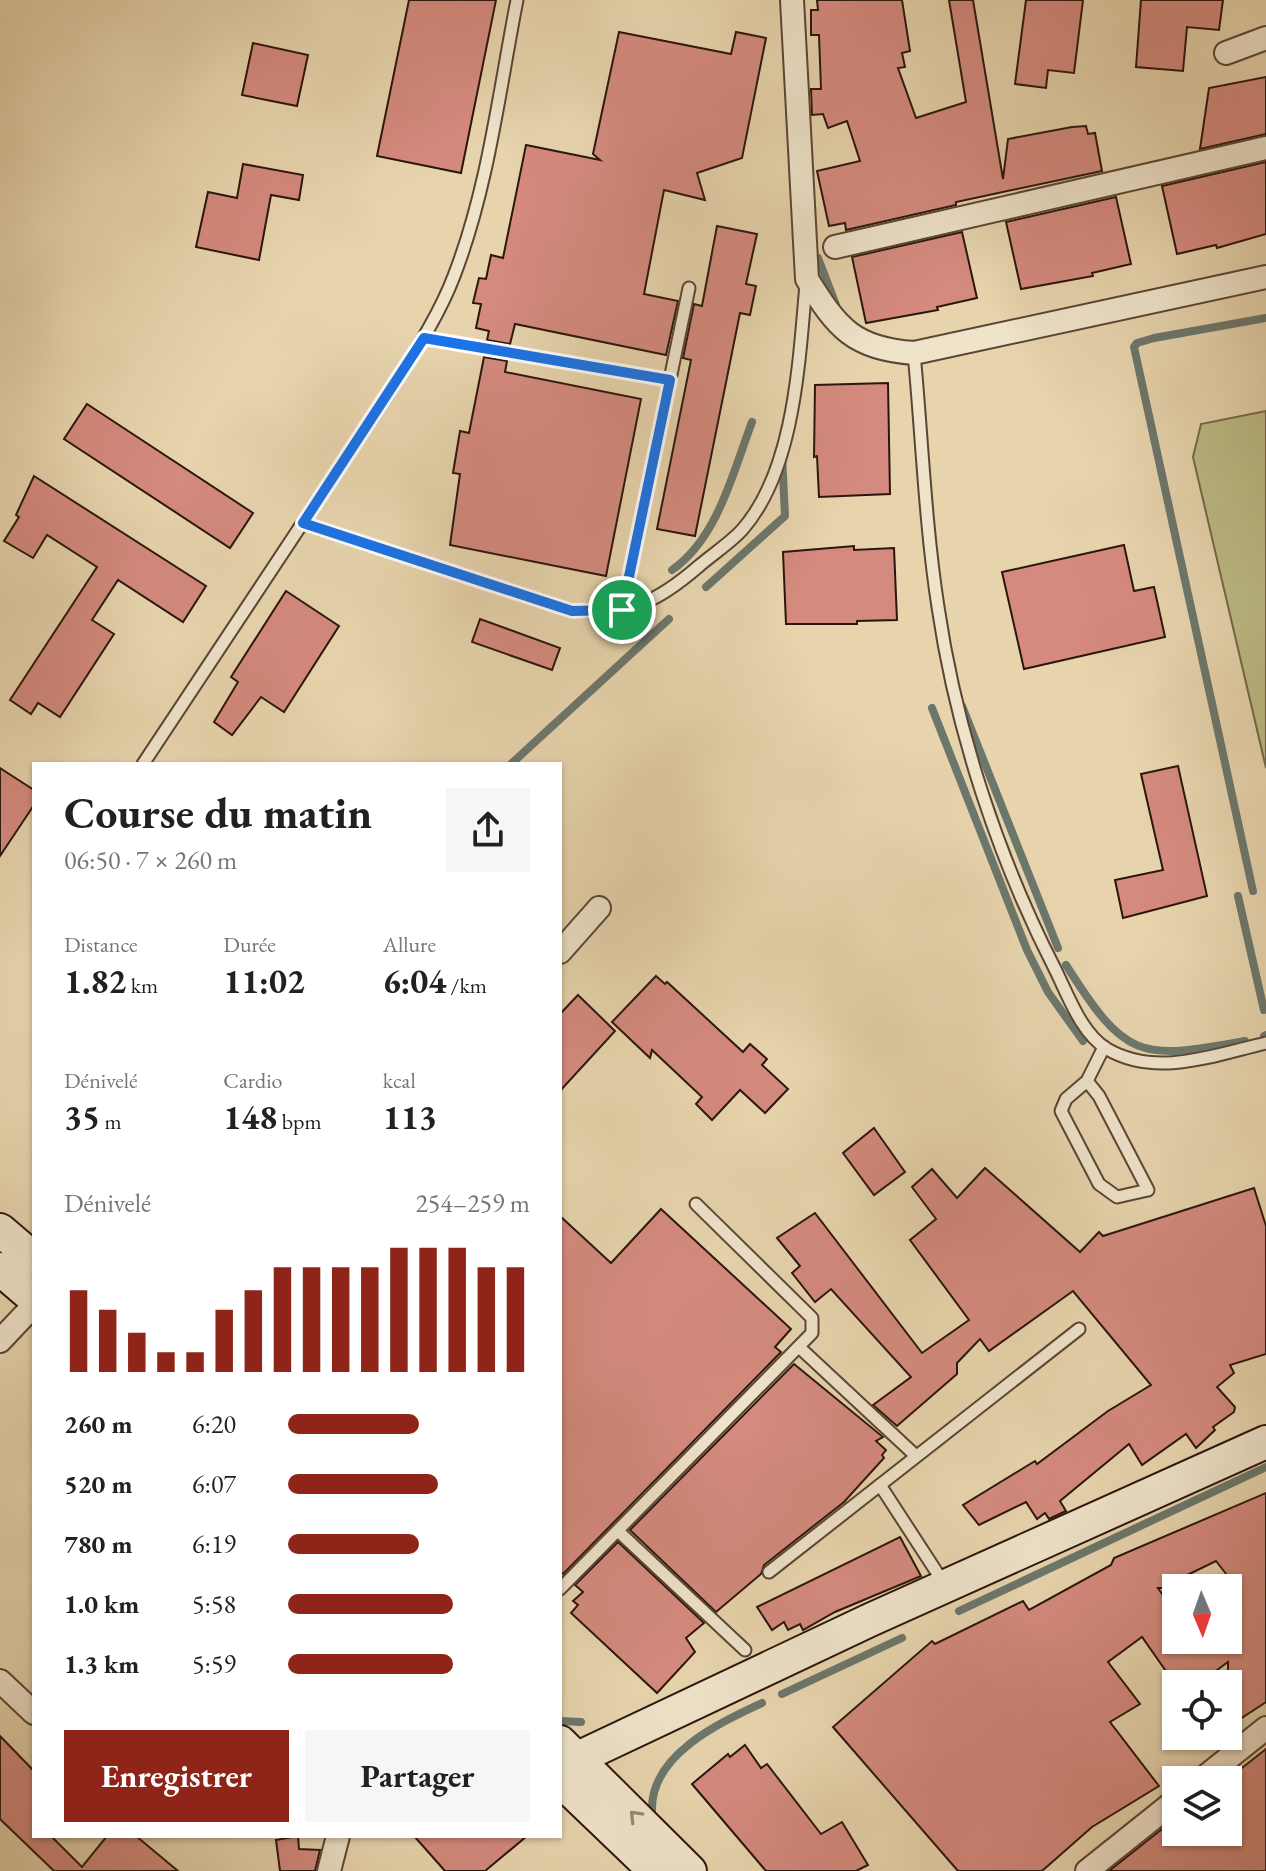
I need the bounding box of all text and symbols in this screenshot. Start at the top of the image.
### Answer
pin [588,576,656,644]
icon: arrive [600,588,644,632]
text: Course du matin [64,784,372,841]
button: share [446,788,530,872]
text: 06:50 · 7 × 260 m [64,843,237,877]
text: Distance [64,930,137,959]
text: Durée [223,930,276,959]
text: Allure [383,930,436,959]
text: 1.82 [64,959,126,1003]
text: 11:02 [223,959,305,1003]
text: 6:04 [383,959,446,1003]
text: km [126,971,158,1000]
text: /km [446,971,487,1000]
text: Dénivelé [64,1066,138,1095]
text: Cardio [223,1066,283,1095]
text: kcal [383,1066,416,1095]
text: 35 [64,1095,100,1139]
text: 148 [223,1095,277,1139]
text: 113 [383,1095,437,1139]
text: m [100,1107,122,1136]
text: bpm [277,1107,322,1136]
text: Dénivelé [64,1186,151,1220]
text: 254–259 m [415,1186,530,1220]
text: 260 m [64,1407,132,1441]
text: 6:20 [192,1407,236,1441]
text: 520 m [64,1467,132,1501]
text: 6:07 [192,1467,236,1501]
text: 780 m [64,1527,132,1561]
text: 6:19 [192,1527,236,1561]
north arrow [1162,1574,1242,1654]
map controls [1162,1574,1242,1846]
text: 1.0 km [64,1587,139,1621]
text: 5:58 [192,1587,236,1621]
text: 1.3 km [64,1647,139,1681]
text: 5:59 [192,1647,236,1681]
button: locate [1162,1670,1242,1750]
button: Enregistrer [64,1730,289,1822]
button: Partager [305,1730,530,1822]
button: layers [1162,1766,1242,1846]
one-way arrow [630,1811,644,1825]

